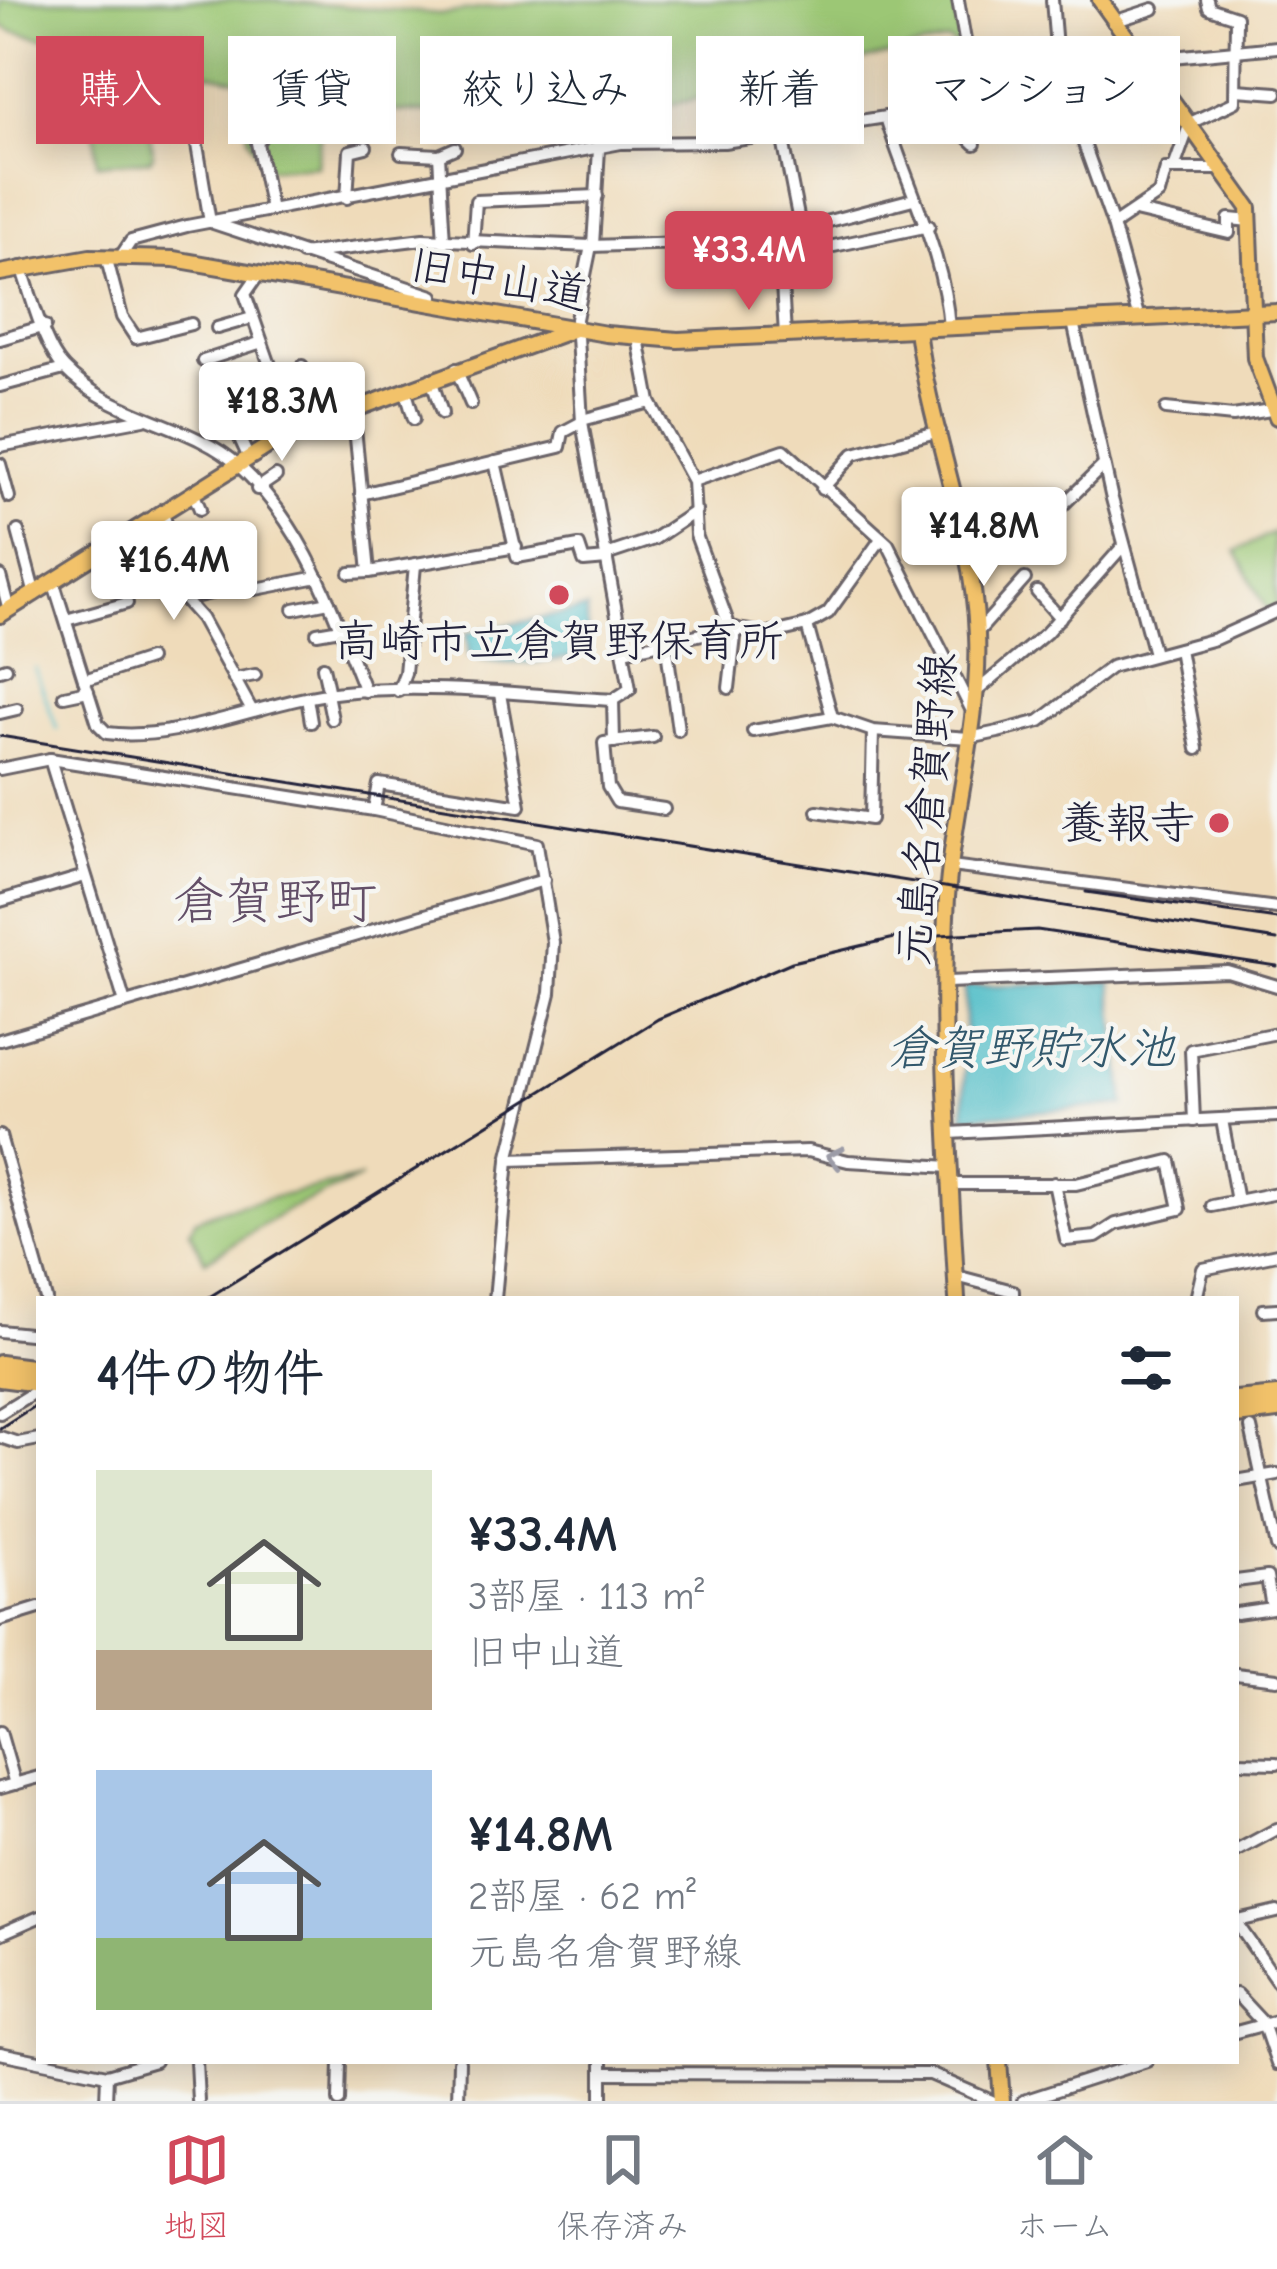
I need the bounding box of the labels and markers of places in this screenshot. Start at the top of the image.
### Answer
pin: ¥33.4M [651,211,847,313]
pin: ¥18.3M [184,362,380,464]
pin: ¥14.8M [886,487,1082,589]
pin: ¥16.4M [76,521,272,623]
marker: 高崎市立倉賀野保育所 [546,582,572,608]
place label: 高崎市立倉賀野保育所 [334,615,784,667]
place label: 養報寺 [1060,797,1195,849]
marker: 養報寺 [1206,810,1232,836]

